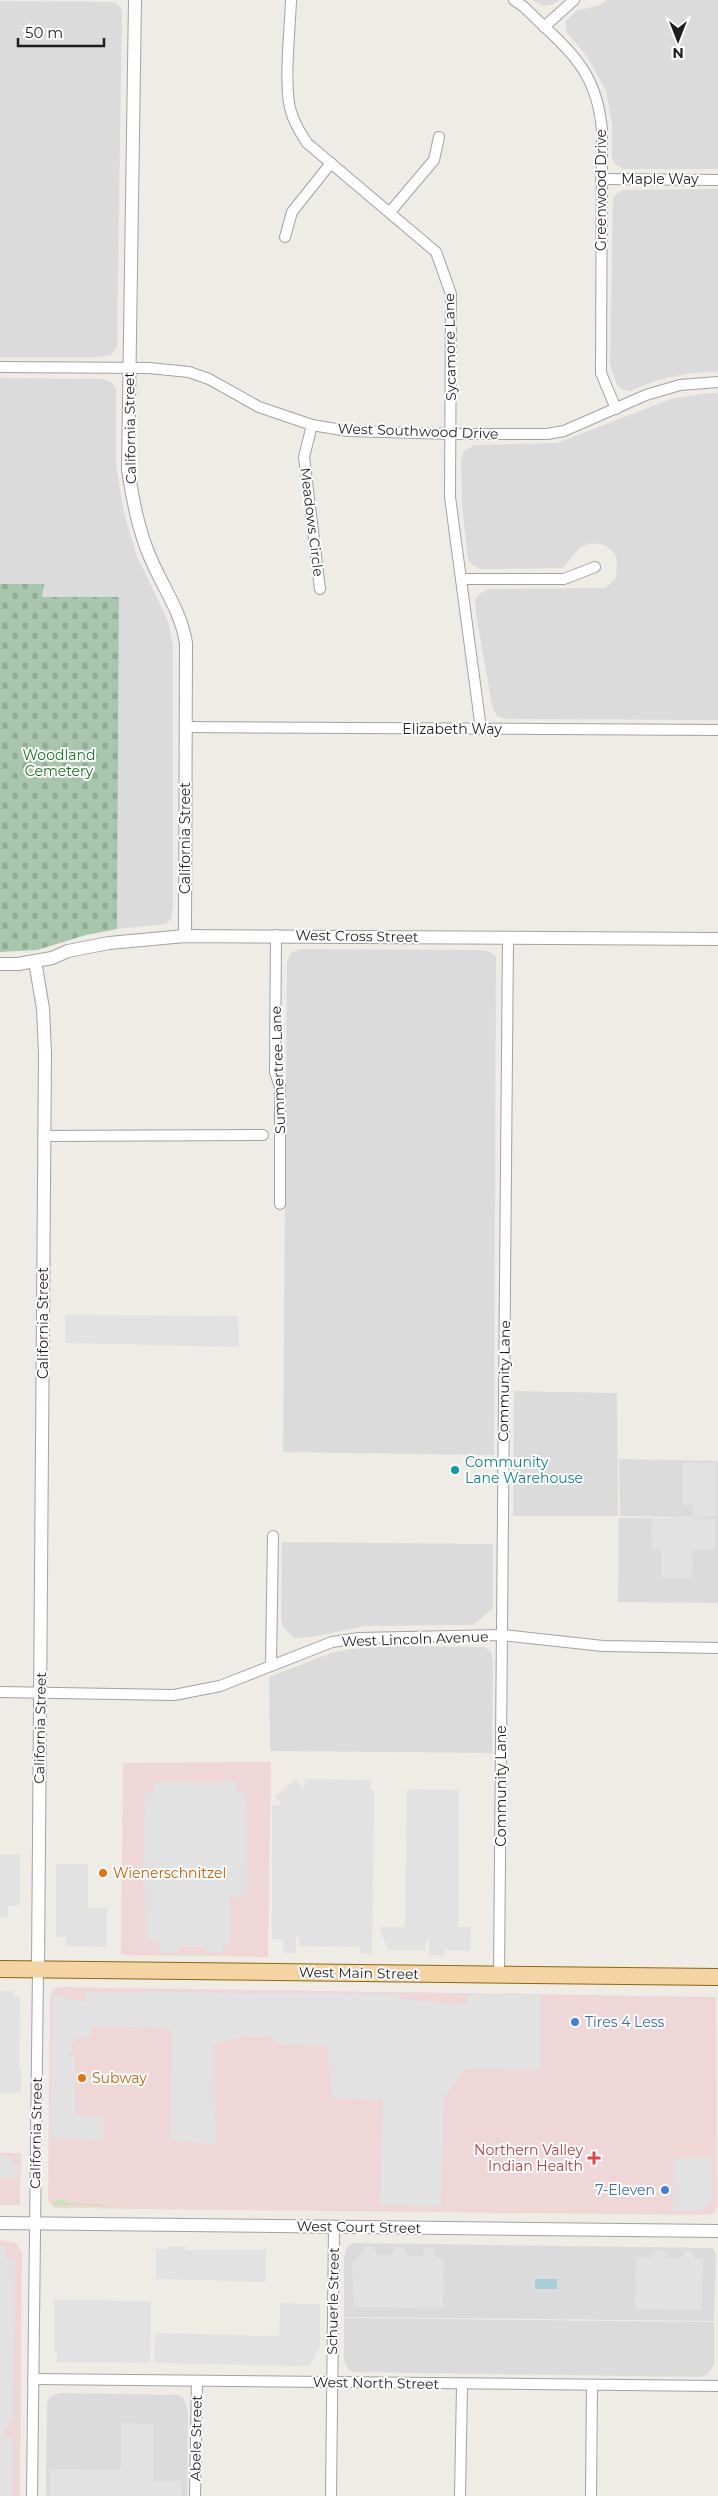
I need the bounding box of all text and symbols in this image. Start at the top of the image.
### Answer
scale bar [18,15,104,47]
north arrow [653,15,703,65]
text: 50 m [25,23,63,42]
text: N [672,44,684,62]
street label: Greenwood Drive [592,129,610,251]
street label: Maple Way [621,170,699,188]
street label: Sycamore Lane [440,293,460,401]
street label: California Street [120,372,140,484]
street label: West Southwood Drive [337,419,499,443]
street label: Meadows Circle [296,466,328,578]
street label: Elizabeth Way [402,720,502,738]
park label: Woodland Cemetery [23,746,95,780]
street label: California Street [176,782,194,894]
street label: West Cross Street [295,926,419,946]
street label: Summertree Lane [267,1006,289,1134]
street label: California Street [34,1267,52,1379]
street label: Community Lane [494,1320,514,1442]
place label: Community Lane Warehouse [465,1453,583,1487]
marker: Community Lane Warehouse [449,1464,461,1476]
street label: West Lincoln Avenue [341,1627,489,1651]
street label: California Street [30,1672,50,1784]
street label: Community Lane [492,1725,510,1847]
place label: Wienerschnitzel [113,1864,226,1882]
marker: Wienerschnitzel [97,1867,109,1879]
street label: West Main Street [299,1963,420,1983]
place label: Tires 4 Less [585,2013,665,2031]
marker: Tires 4 Less [569,2016,581,2028]
place label: Subway [92,2069,147,2087]
marker: Subway [76,2072,88,2084]
street label: California Street [26,2077,46,2189]
place label: Northern Valley Indian Health [474,2141,583,2175]
marker: Northern Valley Indian Health [587,2151,601,2165]
place label: 7-Eleven [595,2181,655,2199]
marker: 7-Eleven [659,2184,671,2196]
street label: West Court Street [296,2217,422,2237]
street label: Schuerle Street [323,2247,343,2355]
street label: West North Street [313,2373,440,2393]
street label: Abele Street [186,2394,206,2481]

